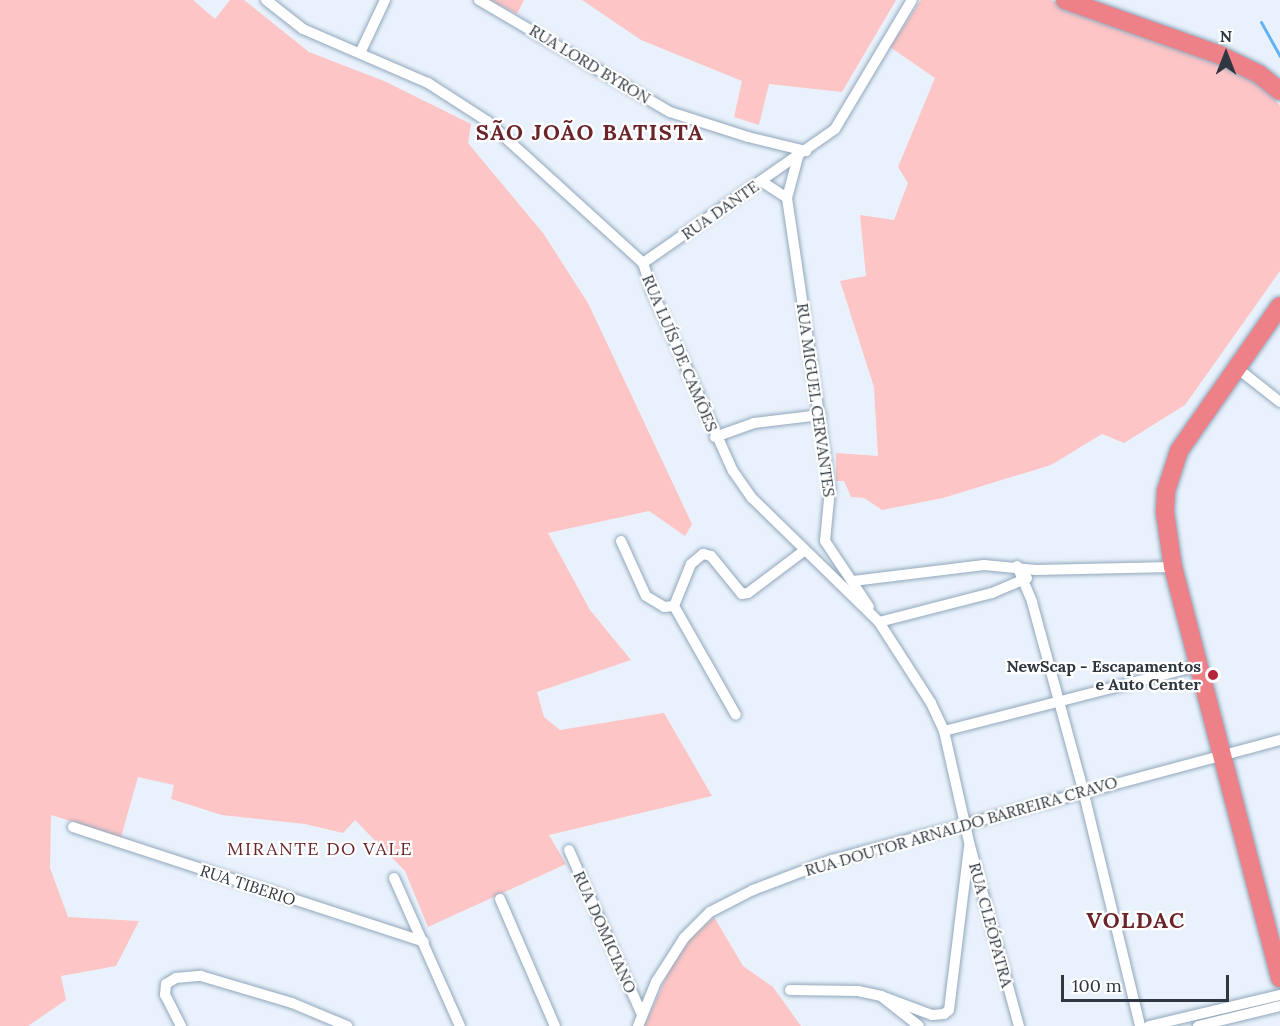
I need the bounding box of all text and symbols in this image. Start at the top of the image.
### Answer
street label: RUA LORD BYRON [526,20,654,108]
north arrow [1196,24,1256,84]
text: N [1220,26,1232,46]
district label: SÃO JOÃO BATISTA [476,120,704,146]
street label: RUA DANTE [678,176,762,244]
street label: RUA LUÍS DE CAMÕES [638,272,722,434]
street label: RUA MIGUEL CERVANTES [793,302,839,498]
place label: NewScap - Escapamentos e Auto Center [1006,656,1201,694]
marker: NewScap - Escapamentos e Auto Center [1206,668,1220,682]
street label: RUA DOUTOR ARNALDO BARREIRA CRAVO [803,772,1119,880]
district label: MIRANTE DO VALE [227,838,413,860]
street label: RUA CLEÓPATRA [965,860,1017,990]
street label: RUA TIBERIO [198,861,298,909]
street label: RUA DOMICIANO [569,868,641,996]
district label: VOLDAC [1086,908,1186,934]
scale bar [1064,963,1232,1001]
text: 100 m [1072,974,1122,997]

